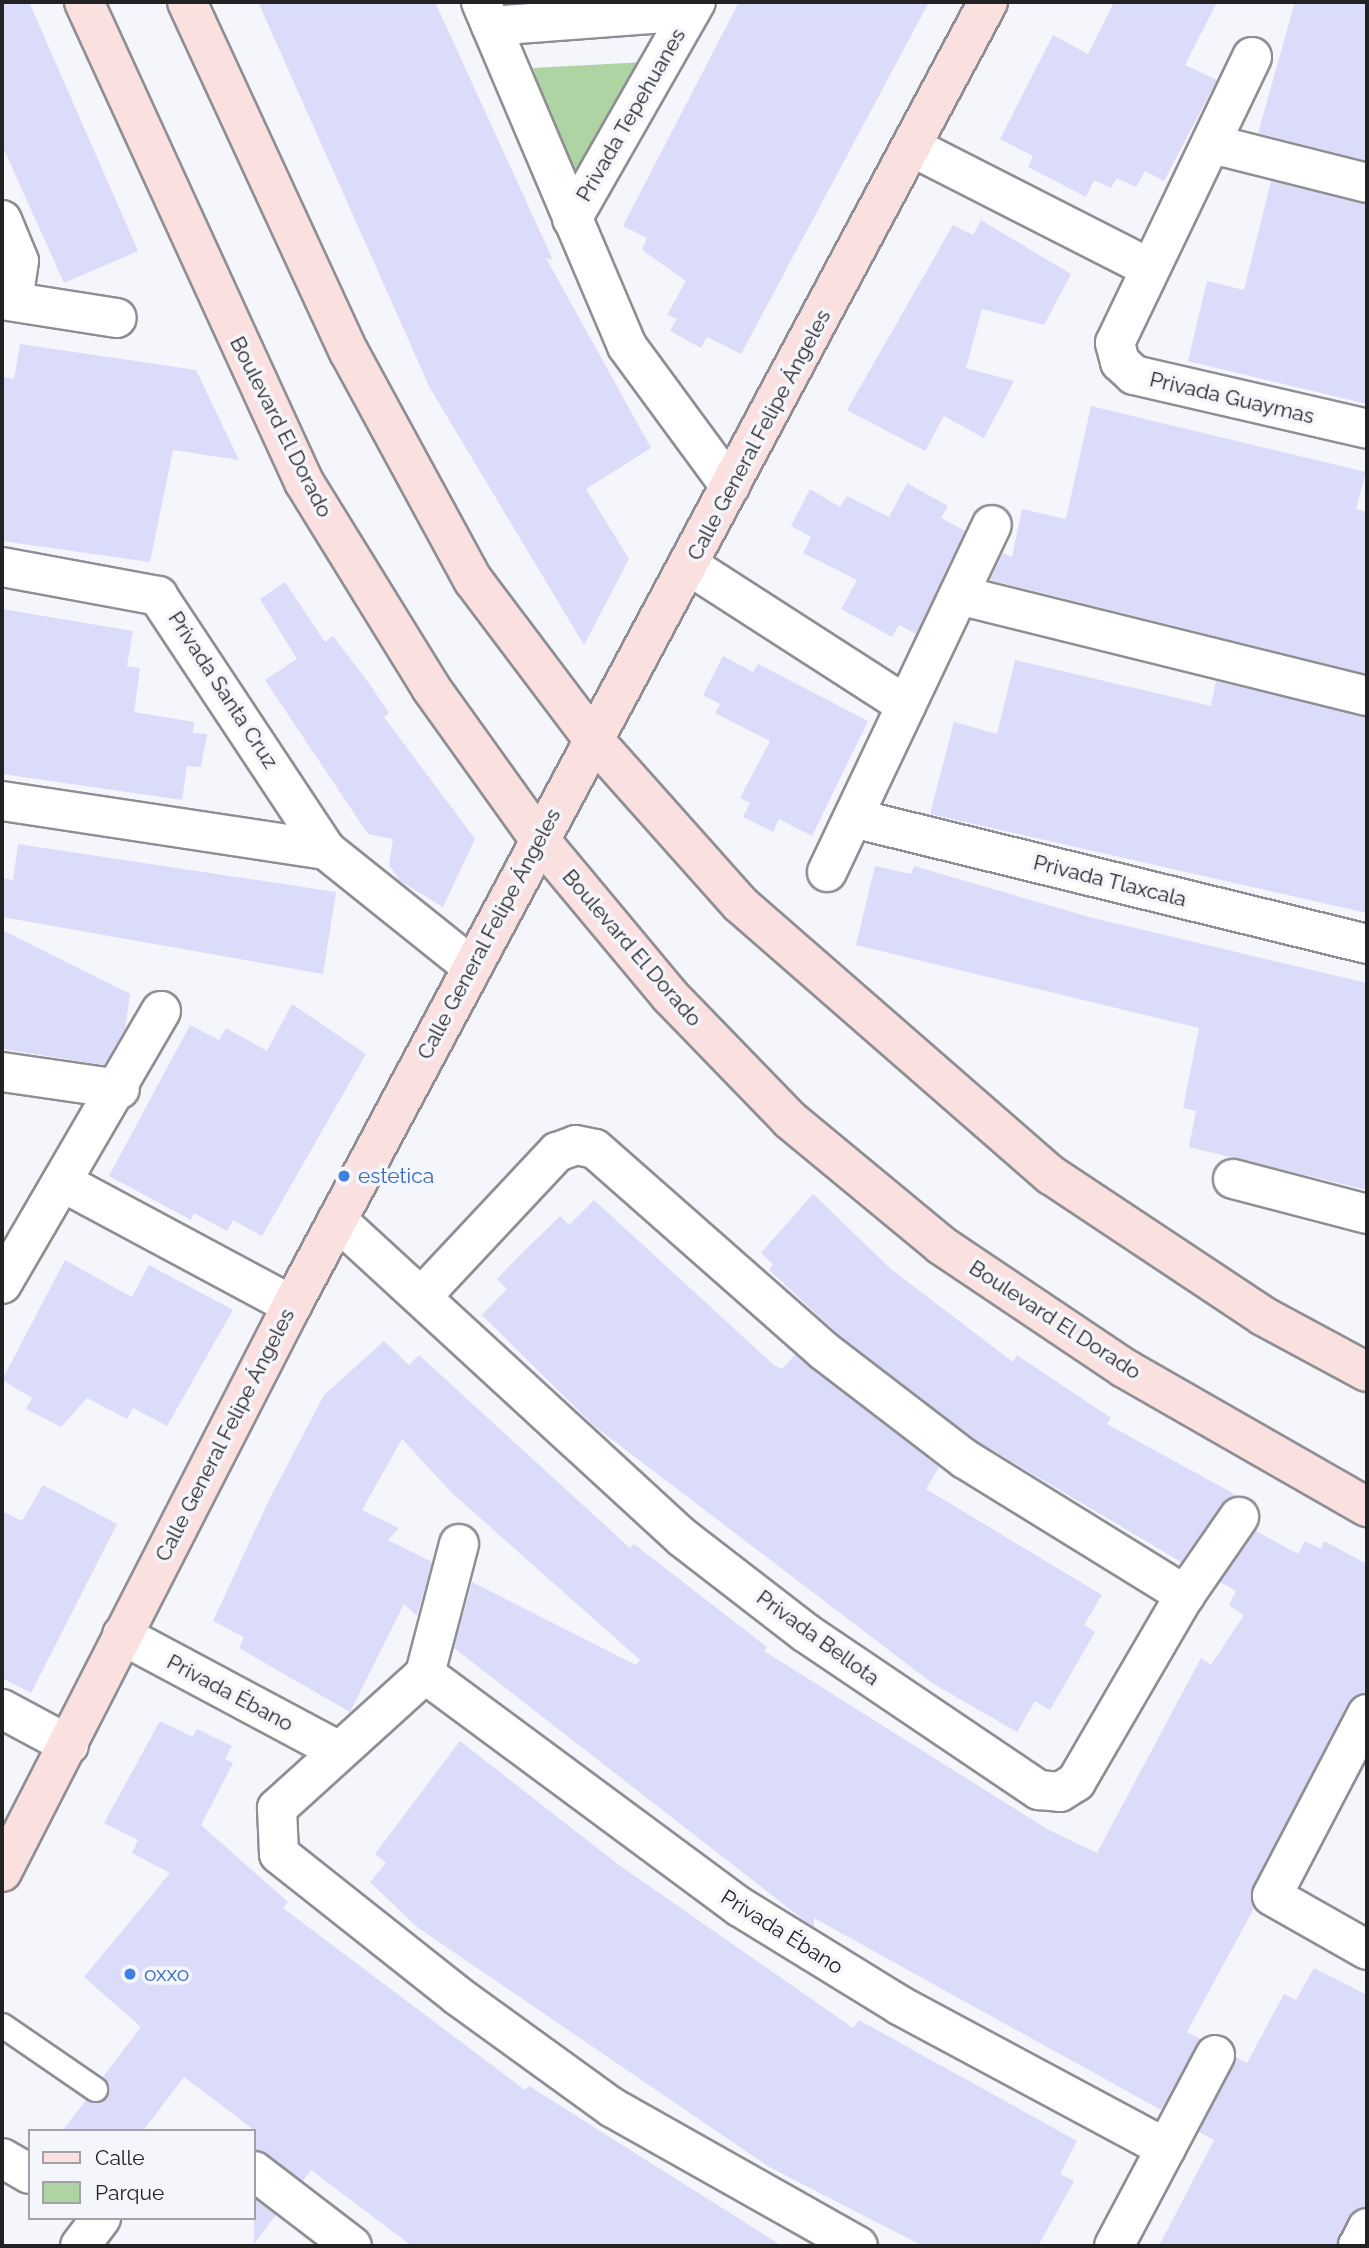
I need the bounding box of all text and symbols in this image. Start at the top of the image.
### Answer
street label: Privada Tepehuanes [571,24,691,206]
street label: Calle General Felipe Ángeles [682,305,836,565]
street label: Boulevard El Dorado [224,332,338,522]
street label: Privada Guaymas [1147,367,1317,429]
street label: Privada Santa Cruz [163,607,283,773]
street label: Calle General Felipe Ángeles [412,804,566,1064]
street label: Privada Tlaxcala [1031,850,1189,912]
street label: Boulevard El Dorado [557,864,707,1032]
place label: estetica [358,1163,434,1189]
marker: estetica [336,1168,352,1184]
street label: Boulevard El Dorado [964,1255,1146,1385]
street label: Calle General Felipe Ángeles [150,1304,300,1566]
street label: Privada Bellota [752,1585,884,1691]
street label: Privada Ébano [163,1649,297,1737]
street label: Privada Ébano [716,1884,848,1980]
place label: oxxo [144,1961,189,1987]
marker: oxxo [122,1966,138,1982]
legend [28,2129,256,2220]
text: Calle [95,2145,145,2170]
text: Parque [95,2180,164,2205]

